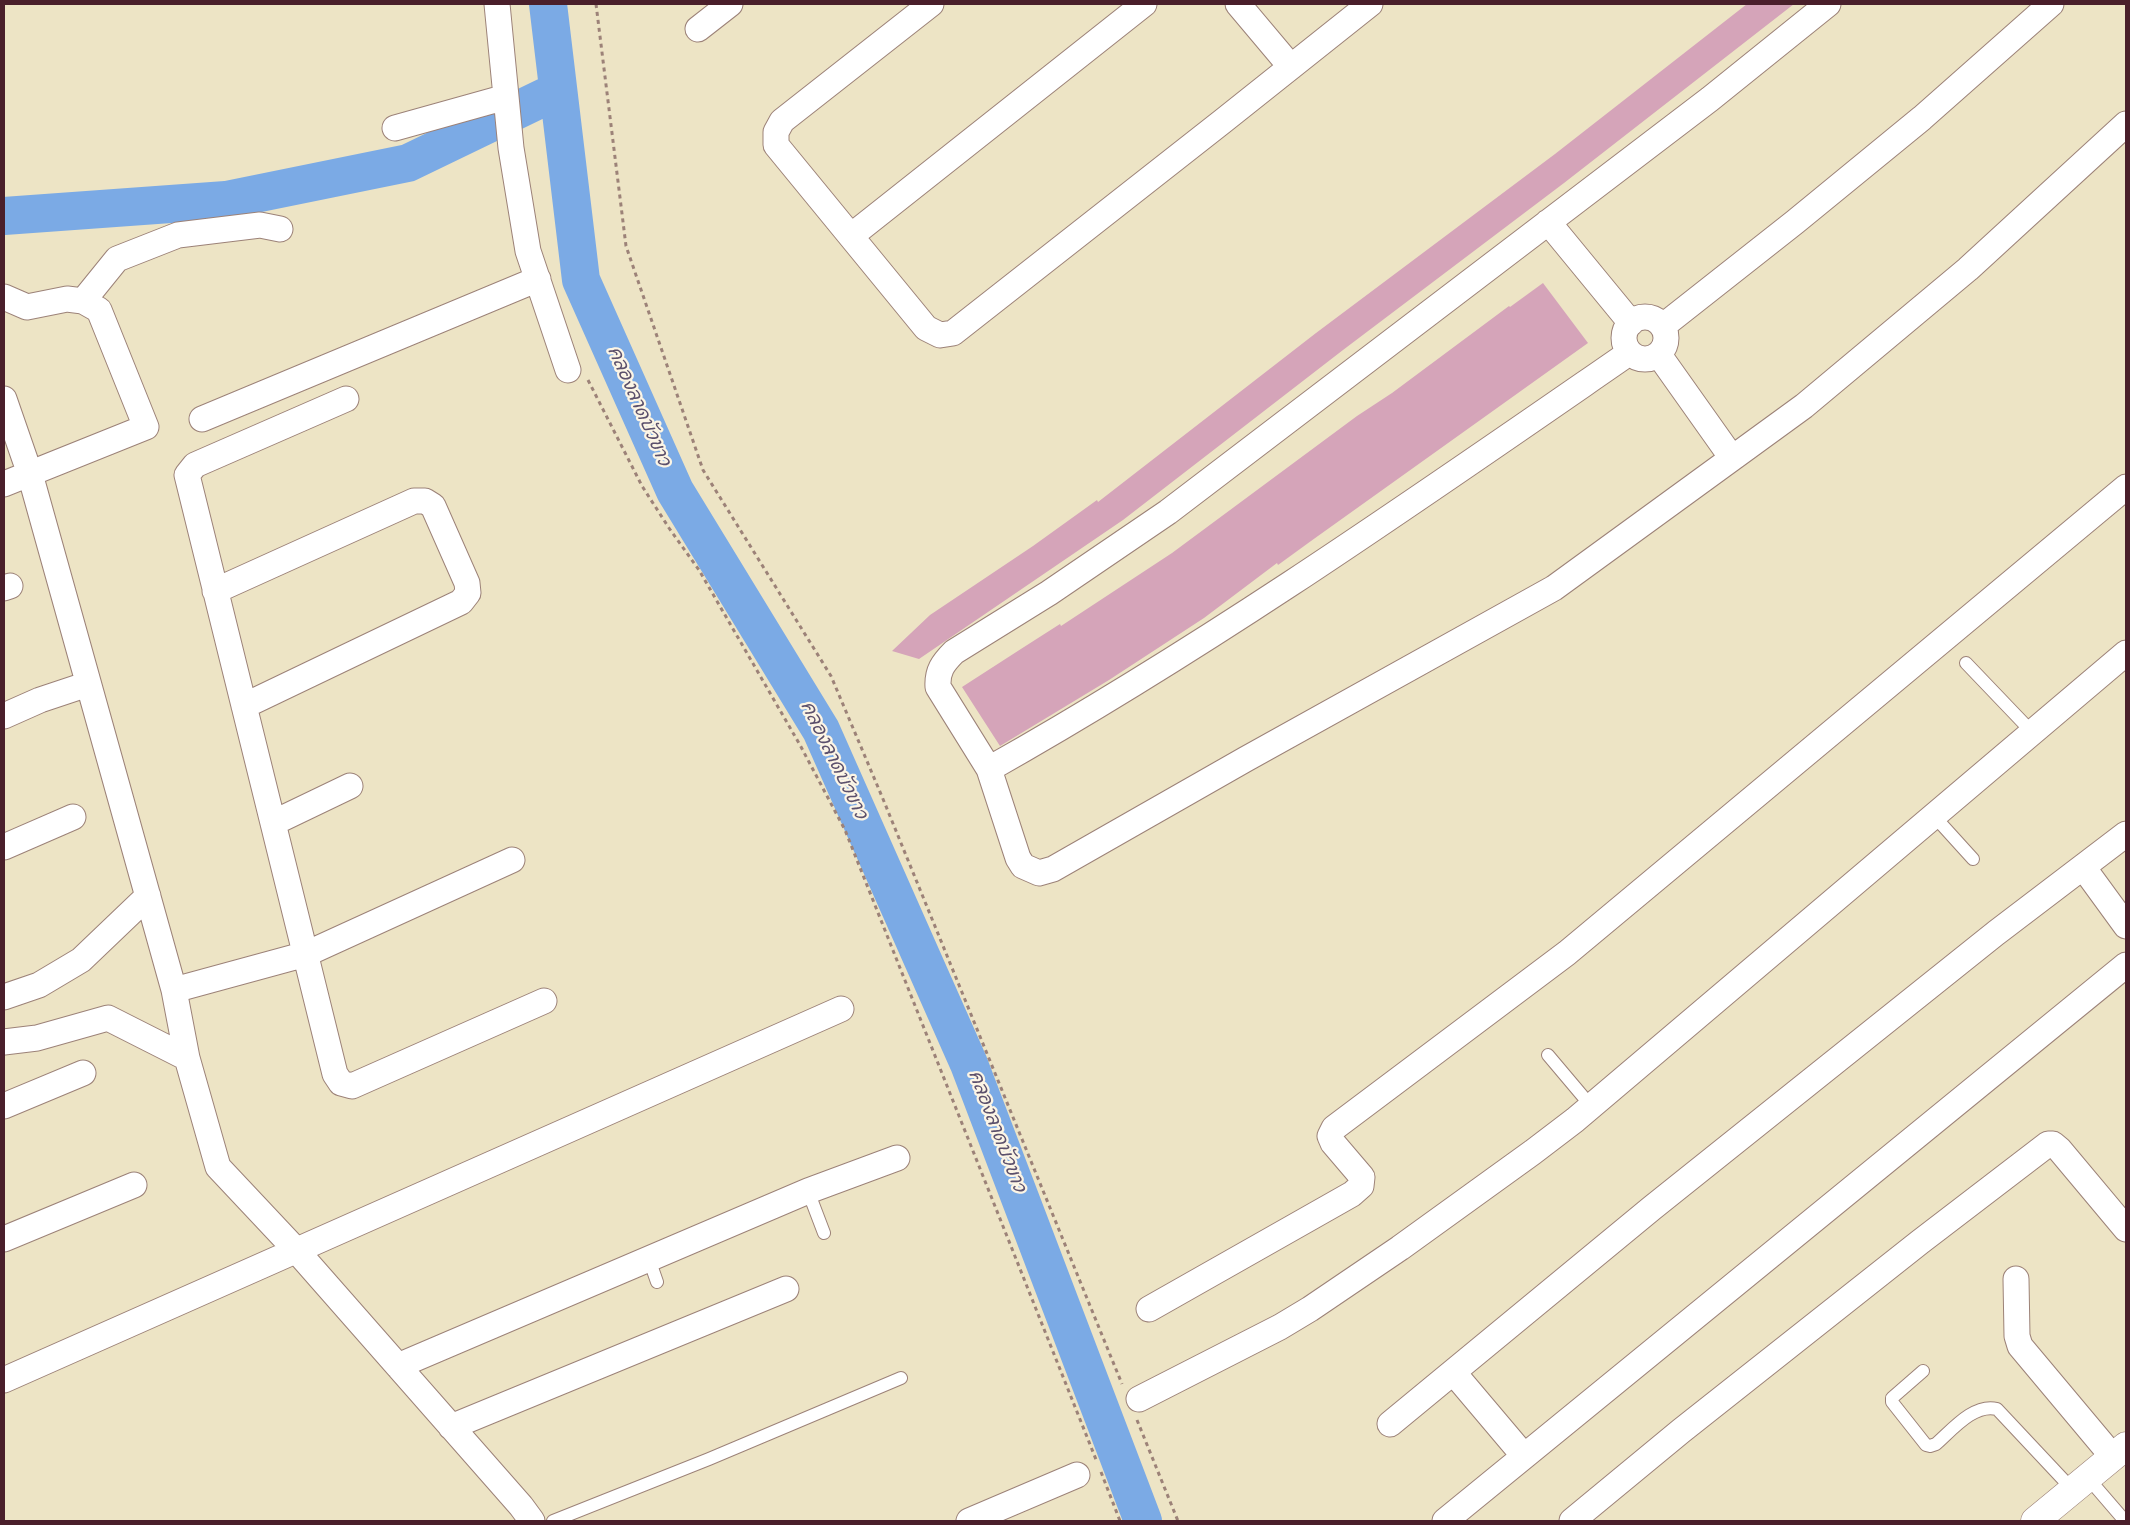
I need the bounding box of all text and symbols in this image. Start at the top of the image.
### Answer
water label: คลองลาดบัวขาว [600,344,674,470]
water label: คลองลาดบัวขาว [794,698,870,824]
water label: คลองลาดบัวขาว [961,1068,1029,1196]

